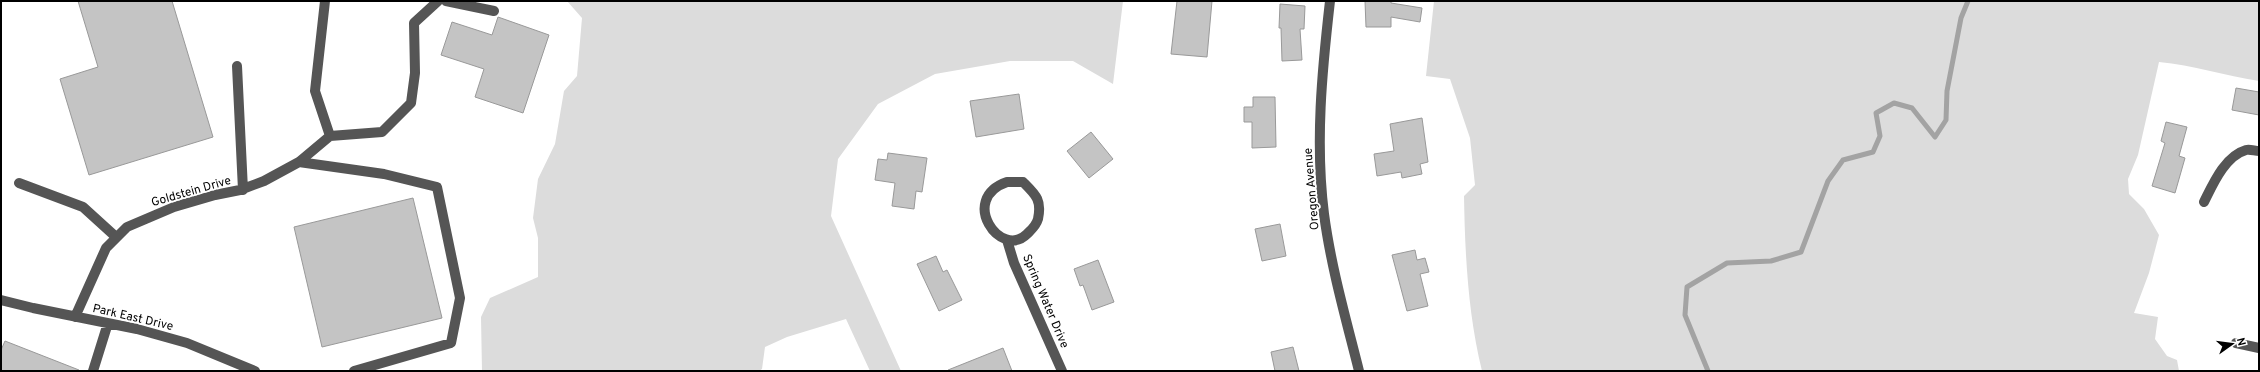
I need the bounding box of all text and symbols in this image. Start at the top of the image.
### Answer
street label: Oregon Avenue [1300,147,1324,231]
street label: Goldstein Drive [150,173,233,211]
street label: Spring Water Drive [1018,252,1072,351]
street label: Park East Drive [91,301,175,335]
north arrow [2212,324,2252,364]
text: N [2233,336,2248,347]

